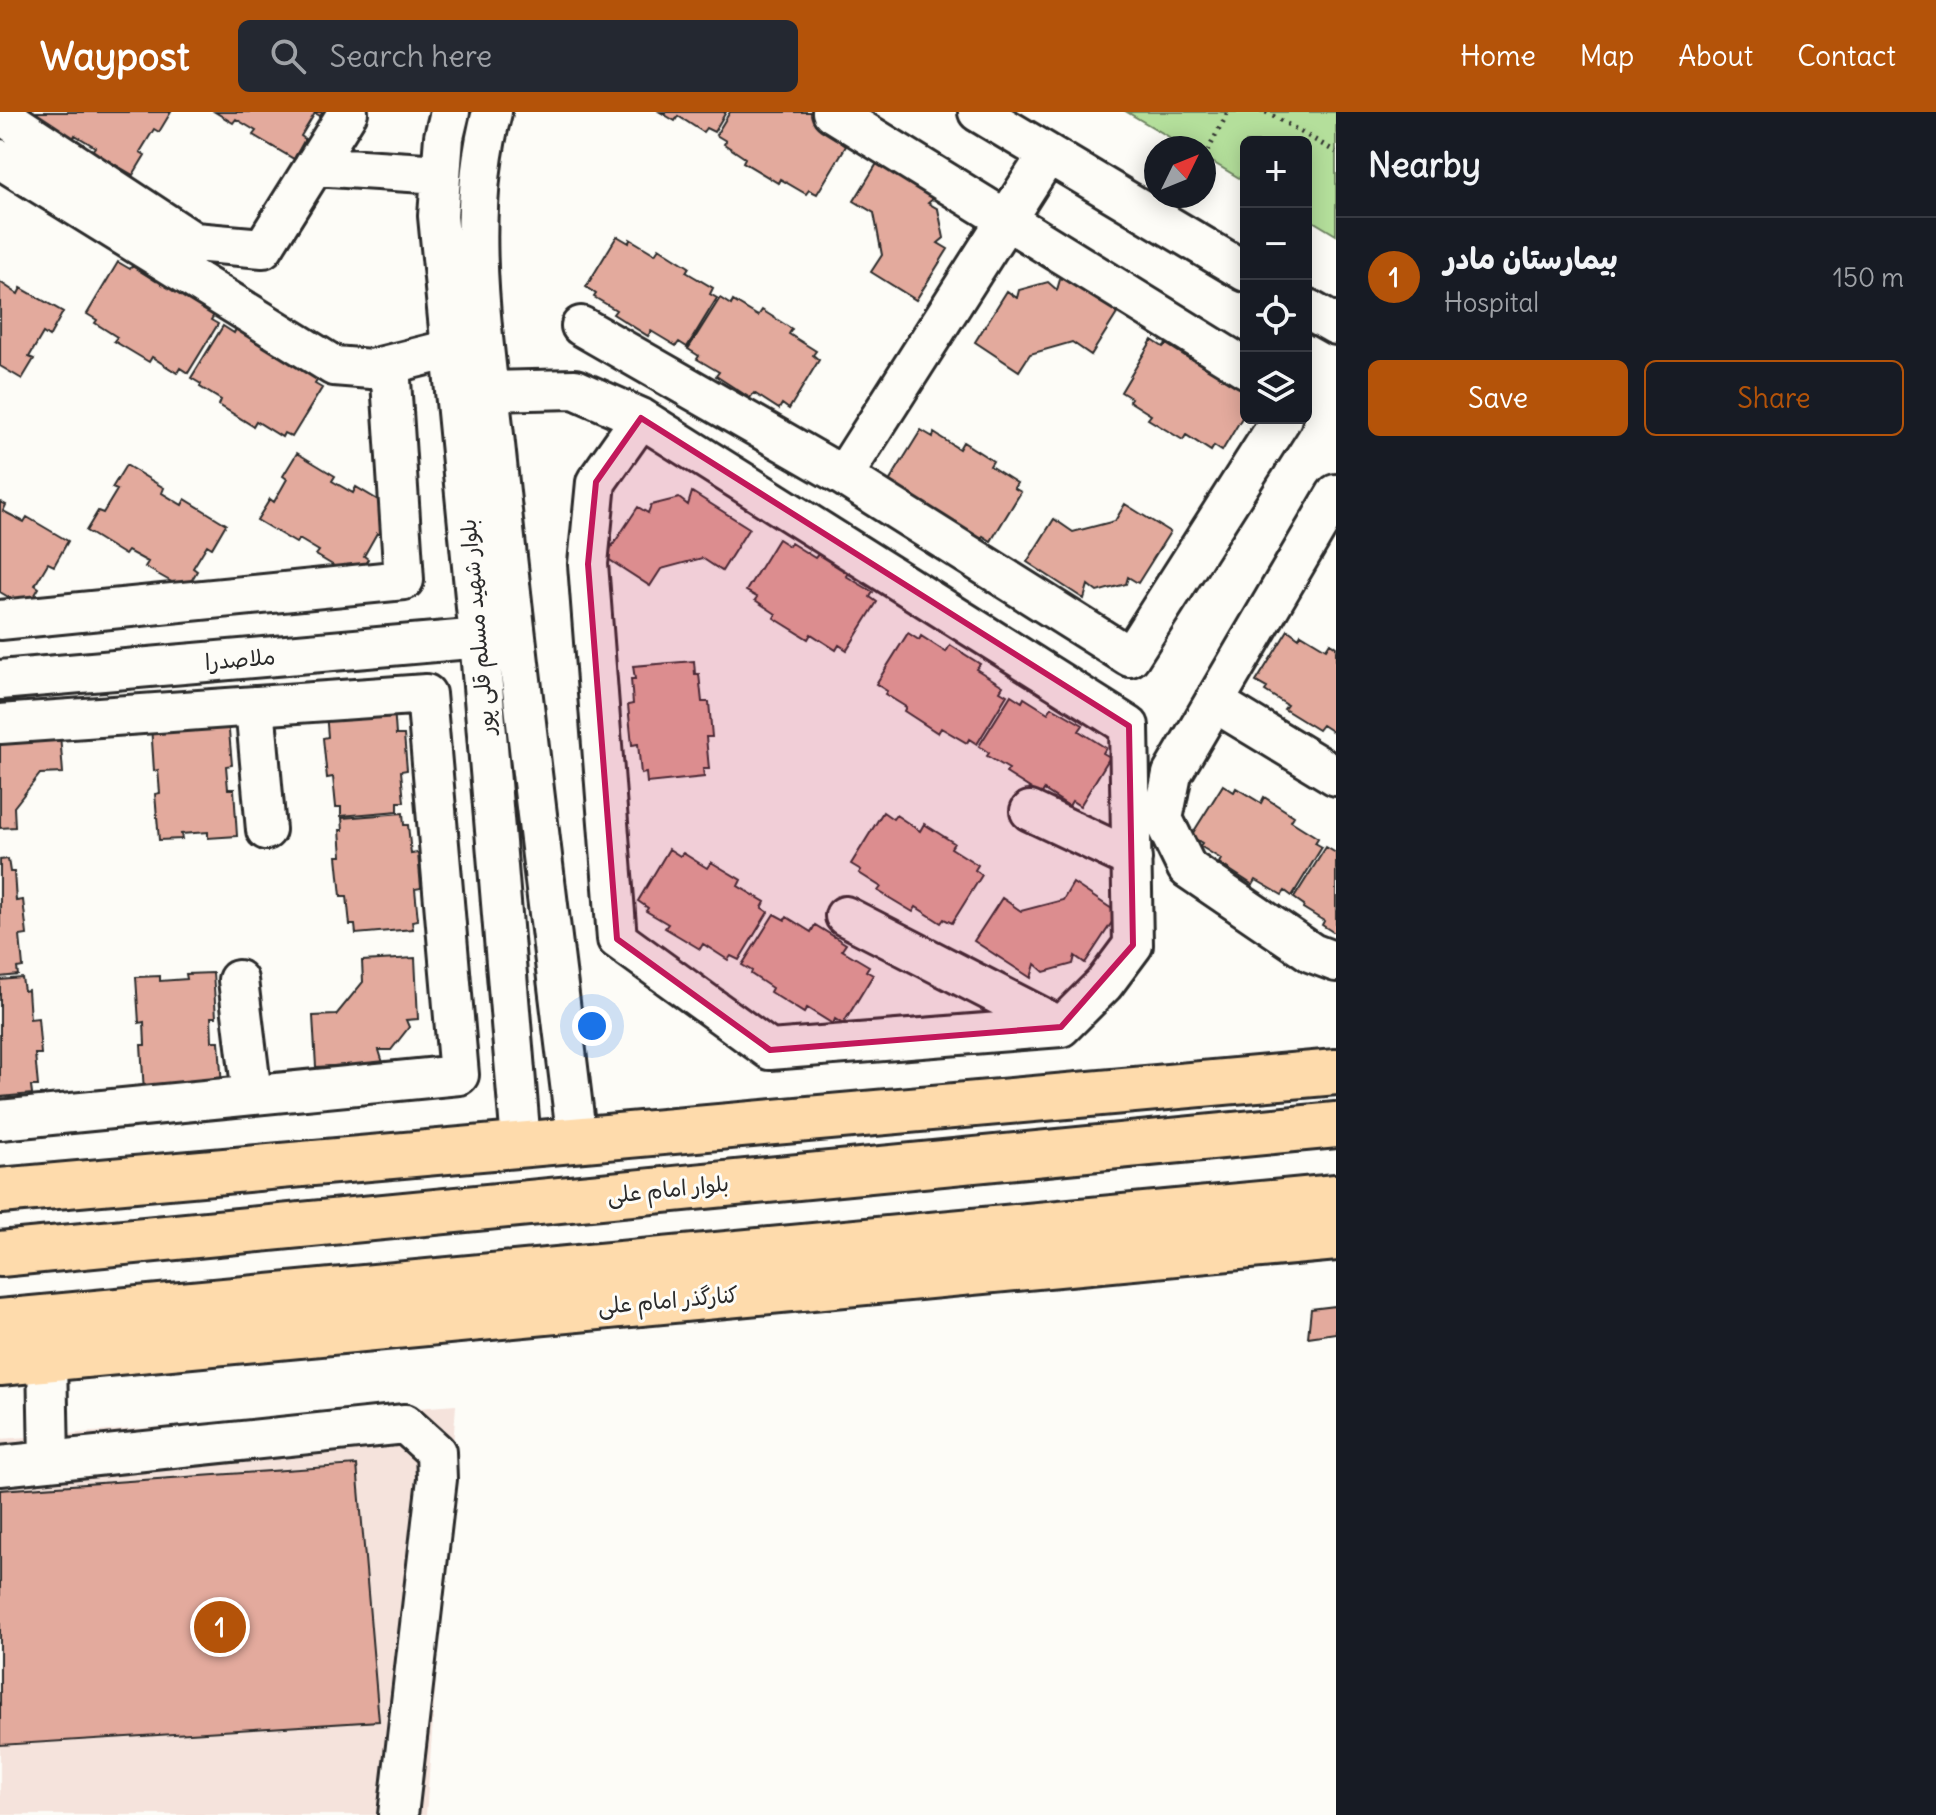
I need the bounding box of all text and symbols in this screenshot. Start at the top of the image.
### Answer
search box [238,20,798,92]
text: Waypost [40,33,190,80]
icon: search [266,34,310,78]
text: Search here [330,37,492,75]
text: Home [1460,38,1536,74]
text: Map [1580,38,1634,74]
text: About [1678,38,1753,74]
text: Contact [1797,38,1896,74]
north arrow [1144,136,1216,208]
map controls [1240,136,1312,424]
button: + [1240,136,1312,208]
text: Nearby [1368,143,1481,186]
button: − [1240,208,1312,280]
text: بیمارستان مادر [1444,239,1618,277]
text: 1 [1389,261,1399,294]
text: 150 m [1833,261,1904,294]
button: locate [1240,280,1312,352]
text: Hospital [1444,286,1539,319]
button: layers [1240,352,1312,424]
button: Save [1368,360,1628,436]
button: Share [1644,360,1904,436]
street label: بلوار شهید مسلم قلی پور [454,518,504,738]
street label: ملاصدرا [204,642,276,676]
your location [572,1006,612,1046]
street label: بلوار امام علی [606,1169,730,1212]
street label: کنارگذر امام علی [597,1280,740,1323]
pin: 1 [194,1597,246,1657]

